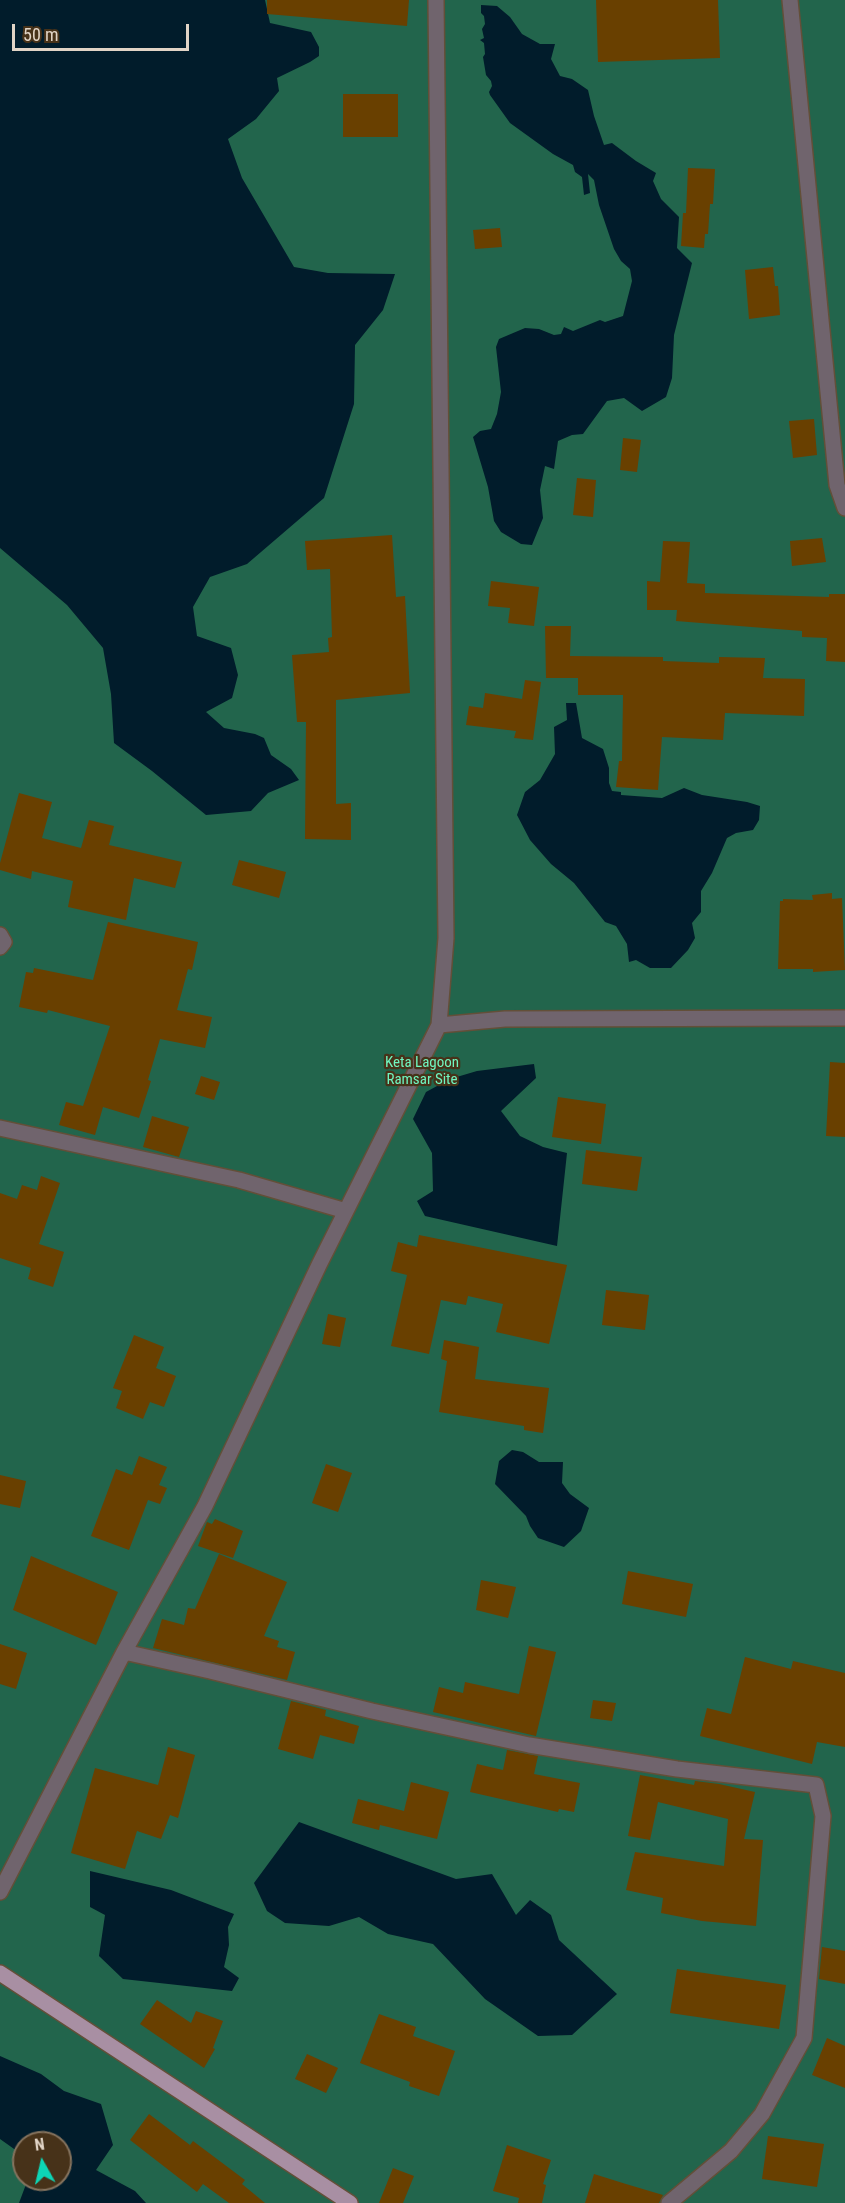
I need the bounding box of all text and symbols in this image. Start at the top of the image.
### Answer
scale bar [15,12,192,50]
text: 50 m [23,24,58,45]
park label: Keta Lagoon Ramsar Site [385,1054,459,1089]
north arrow [12,2131,72,2191]
text: N [34,2135,46,2155]

